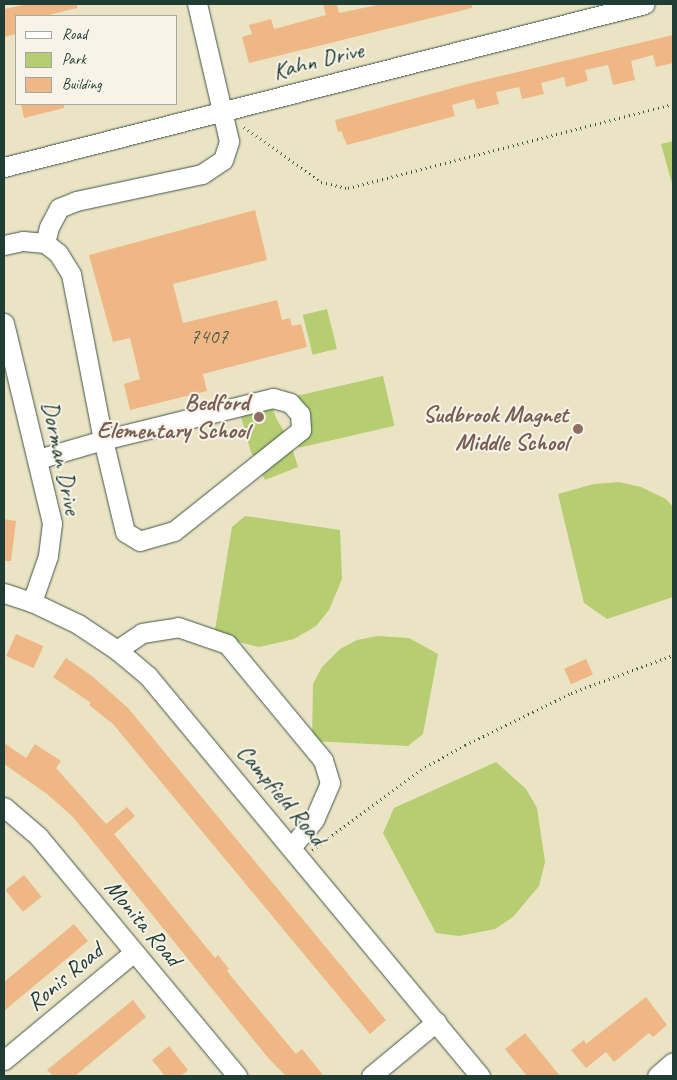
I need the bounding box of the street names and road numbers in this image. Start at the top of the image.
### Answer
street label: Kahn Drive [270,36,366,86]
street label: Dorman Drive [35,399,87,517]
street label: Campfield Road [231,739,331,851]
street label: Monita Road [98,874,188,972]
street label: Ronis Road [21,937,109,1017]

